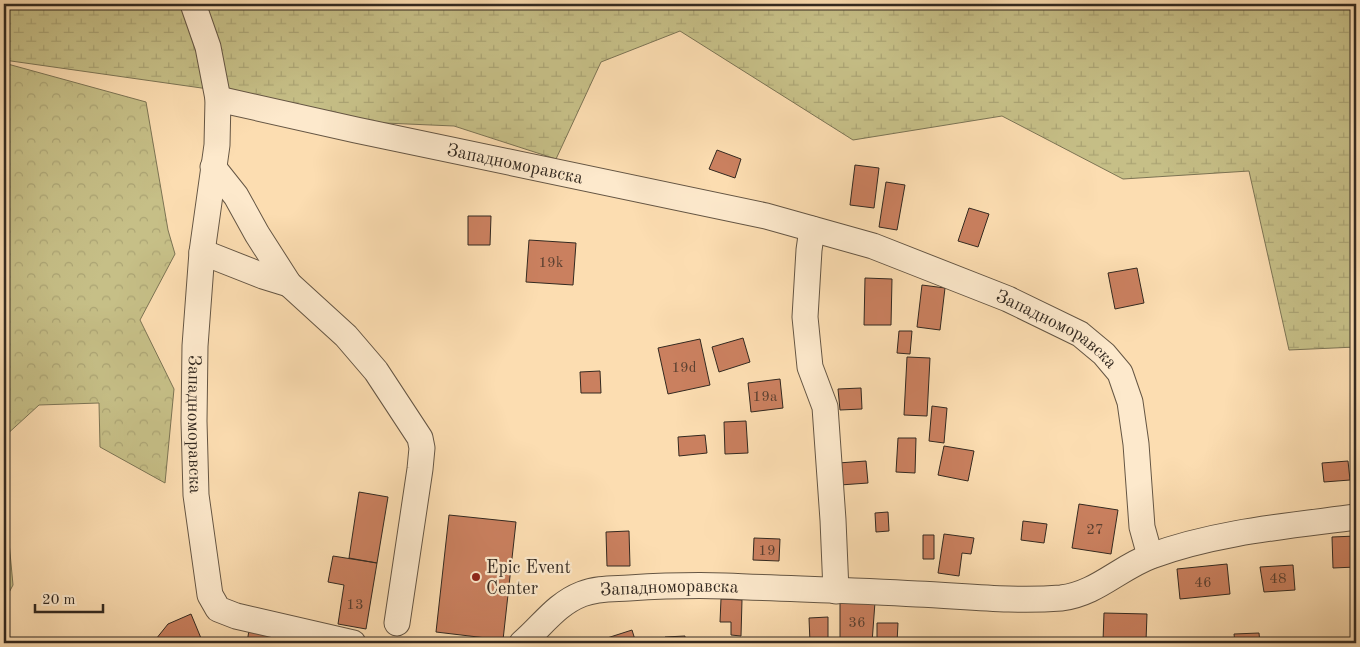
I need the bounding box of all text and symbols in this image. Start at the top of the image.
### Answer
street label: Западноморавска [445,141,585,187]
house number: 19k [538,256,564,271]
street label: Западноморавска [993,287,1120,372]
street label: Западноморавска [184,355,204,494]
house number: 19d [671,361,697,376]
house number: 19a [753,390,778,405]
house number: 27 [1086,523,1104,538]
house number: 19 [758,544,776,559]
place label: Epic Event Center [486,559,571,598]
marker: Epic Event Center [470,571,482,583]
house number: 48 [1269,572,1287,587]
house number: 46 [1194,576,1212,591]
street label: Западноморавска [600,578,739,599]
scale bar [35,582,102,614]
text: 20 m [42,593,76,608]
house number: 13 [346,598,364,613]
house number: 36 [848,616,866,631]

